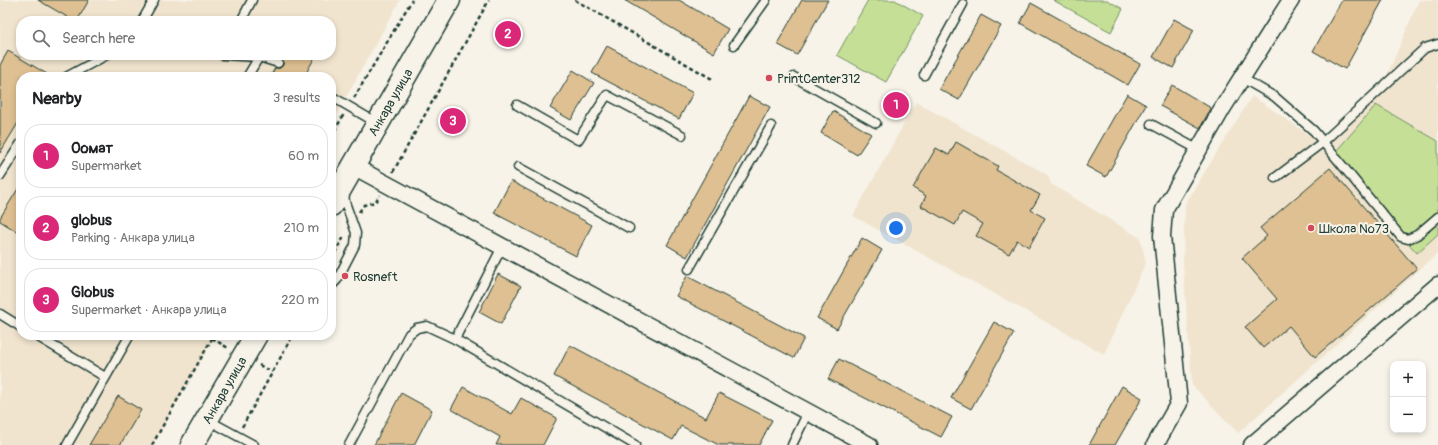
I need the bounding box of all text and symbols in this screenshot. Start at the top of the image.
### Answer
search box [16,16,336,60]
pin: 2 [495,19,521,49]
icon: search [30,27,52,49]
text: Search here [62,29,135,48]
street label: Анкара улица [365,66,417,139]
place label: PrintCenter312 [777,71,861,87]
marker: PrintCenter312 [764,73,774,83]
text: Nearby [32,88,81,109]
text: 3 results [273,90,320,106]
pin: 1 [883,90,909,120]
pin: 3 [440,106,466,136]
text: Оомат [71,139,113,158]
text: 1 [43,148,49,164]
text: 60 m [288,148,319,164]
text: Supermarket [71,158,142,174]
text: globus [71,211,112,230]
your location [886,218,906,238]
text: 2 [42,220,50,236]
text: 210 m [283,220,319,236]
place label: Школа №73 [1319,221,1389,237]
marker: Школа №73 [1306,223,1316,233]
text: Parking · Анкара улица [71,230,195,246]
place label: Rosneft [353,269,398,285]
marker: Rosneft [340,271,350,281]
text: Globus [71,283,114,302]
text: 3 [42,292,50,308]
text: 220 m [281,292,319,308]
text: Supermarket · Анкара улица [71,302,227,318]
street label: Анкара улица [199,354,251,427]
map controls [1390,361,1426,433]
button: + [1390,361,1426,397]
button: − [1390,397,1426,433]

